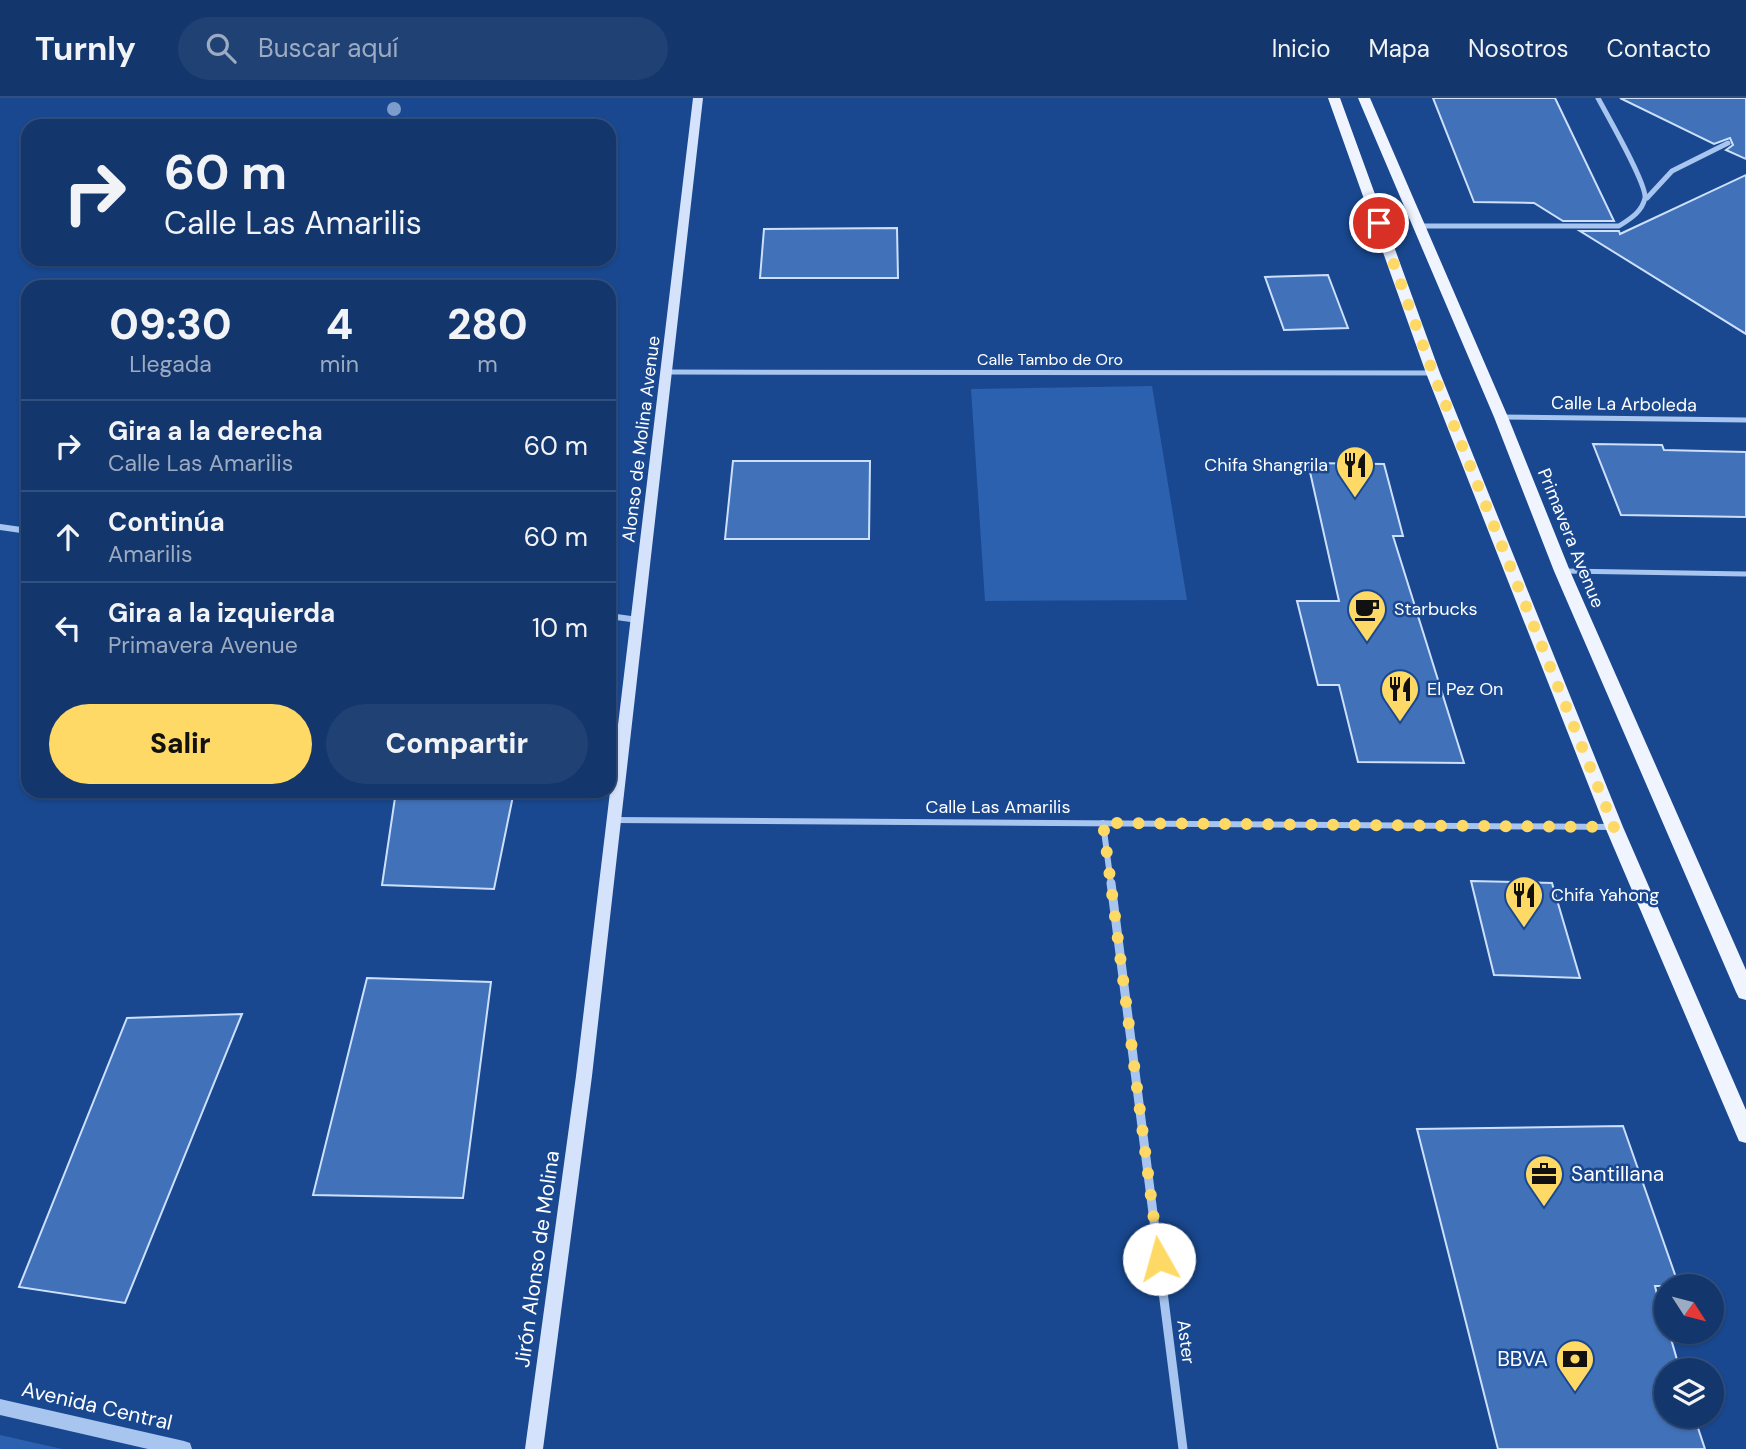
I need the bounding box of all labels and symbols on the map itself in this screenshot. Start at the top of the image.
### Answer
pin [1349,193,1409,253]
street label: Alonso de Molina Avenue [616,334,666,544]
street label: Calle Tambo de Oro [977,349,1123,370]
street label: Calle La Arboleda [1551,391,1697,417]
restaurant icon: Chifa Shangrila [1334,444,1376,499]
place label: Chifa Shangrila [1204,453,1328,477]
street label: Primavera Avenue [1532,465,1610,611]
cafe icon: Starbucks [1346,588,1388,643]
place label: Starbucks [1394,597,1477,621]
restaurant icon: El Pez On [1379,668,1421,723]
place label: El Pez On [1427,677,1503,701]
street label: Calle Las Amarilis [926,795,1070,819]
restaurant icon: Chifa Yahong [1503,874,1545,929]
place label: Chifa Yahong [1551,883,1659,907]
street label: Jirón Alonso de Molina [508,1149,566,1369]
office icon: Santillana [1523,1153,1565,1208]
place label: Santillana [1571,1160,1664,1188]
position arrow [1122,1222,1196,1296]
north arrow [1654,1274,1724,1344]
street label: Aster [1171,1319,1201,1366]
bank icon: BBVA [1554,1338,1596,1393]
place label: BBVA [1497,1345,1548,1373]
street label: Avenida Central [19,1375,175,1437]

